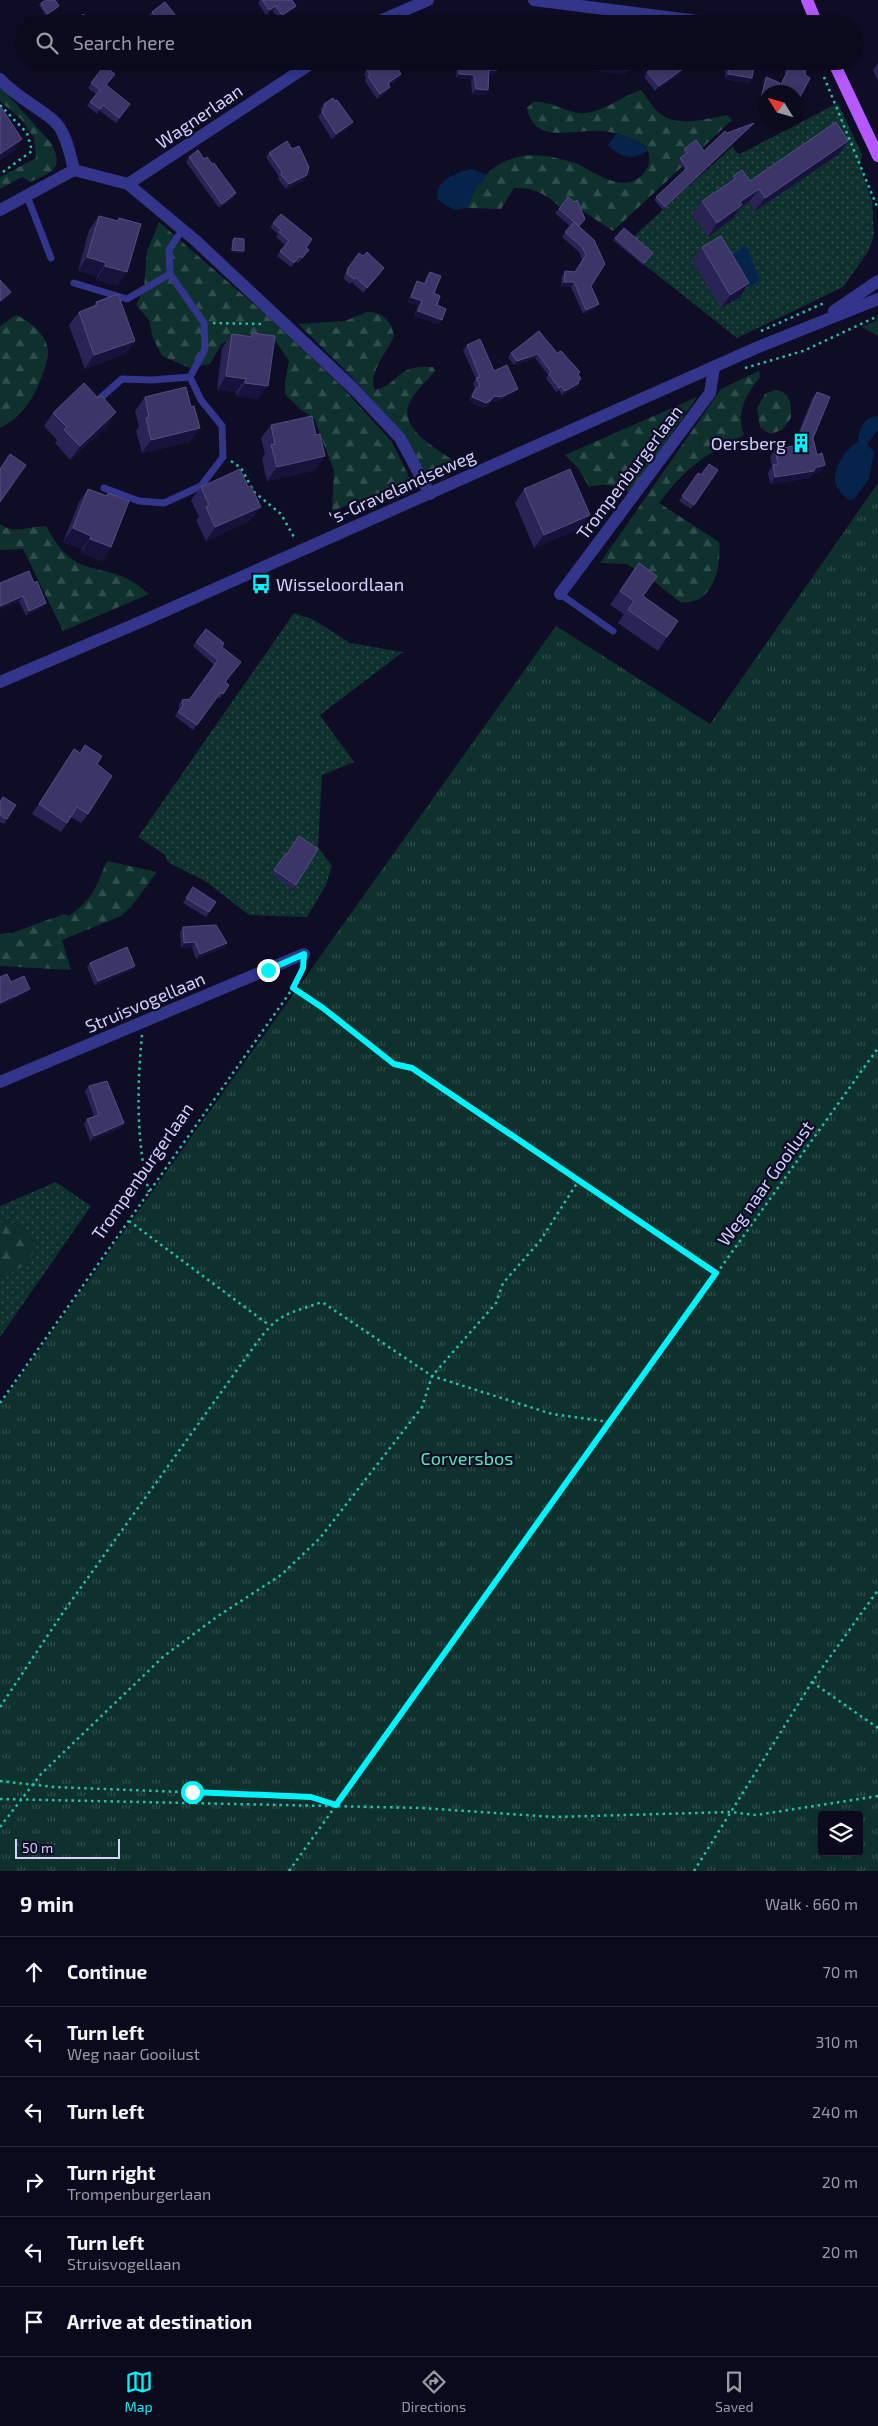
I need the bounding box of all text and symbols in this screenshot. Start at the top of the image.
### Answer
search box [15,15,863,70]
icon: search [33,29,61,57]
text: Search here [73,31,175,54]
street label: Wagnerlaan [152,79,246,153]
north arrow [758,85,803,130]
street label: Trompenburgerlaan [571,401,687,543]
place label: Oersberg [711,432,786,454]
building icon: Oersberg [790,432,812,454]
street label: 's-Gravelandseweg [325,444,479,528]
bus stop icon: Wisseloordlaan [250,573,272,595]
place label: Wisseloordlaan [276,573,404,595]
route end [257,959,280,982]
street label: Struisvogellaan [82,967,208,1037]
street label: Trompenburgerlaan [86,1098,198,1244]
street label: Weg naar Gooilust [712,1116,818,1250]
park label: Corversbos [421,1447,513,1469]
route start [181,1781,204,1804]
map controls [818,1811,863,1856]
button: layers [818,1811,863,1856]
scale bar [15,1836,120,1859]
text: 50 m [22,1839,53,1856]
text: 9 min [20,1891,74,1916]
text: Walk · 660 m [765,1894,858,1913]
icon: ahead [20,1958,48,1986]
text: Continue [67,1960,147,1983]
text: 70 m [823,1962,858,1981]
text: Turn left [67,2021,144,2044]
icon: left [20,2028,48,2056]
text: 310 m [816,2032,858,2051]
text: Weg naar Gooilust [67,2044,200,2063]
icon: left [20,2098,48,2126]
text: Turn left [67,2100,144,2123]
text: 240 m [812,2102,858,2121]
text: Turn right [67,2161,155,2184]
icon: right [20,2168,48,2196]
text: 20 m [822,2172,858,2191]
text: Trompenburgerlaan [67,2184,211,2203]
text: Turn left [67,2231,144,2254]
icon: left [20,2238,48,2266]
text: 20 m [822,2242,858,2261]
text: Struisvogellaan [67,2254,181,2273]
icon: arrive [20,2308,48,2336]
text: Arrive at destination [67,2310,252,2333]
tab: Map [124,2368,153,2415]
tab: Directions [402,2368,466,2415]
tab: Saved [715,2368,754,2415]

